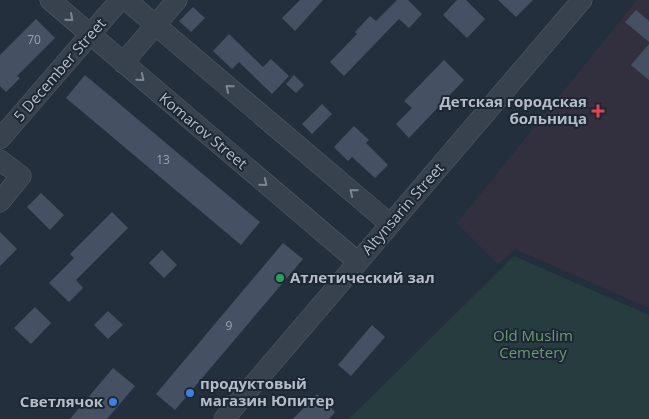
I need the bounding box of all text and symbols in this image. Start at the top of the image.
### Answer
one-way arrow [64,12,73,21]
street label: 5 December Street [9,13,110,125]
house number: 70 [27,31,41,48]
one-way arrow [135,72,144,81]
one-way arrow [226,85,235,93]
street label: Komarov Street [156,88,252,173]
place label: Детская городская больница [439,91,587,128]
marker: Детская городская больница [591,104,605,118]
house number: 13 [156,151,170,168]
street label: Altynsarin Street [357,158,448,259]
one-way arrow [259,178,268,187]
one-way arrow [350,190,359,198]
place label: Атлетический зал [290,267,435,287]
marker: Атлетический зал [274,272,286,284]
house number: 9 [226,317,233,334]
park label: Old Muslim Cemetery [493,325,573,362]
place label: продуктовый магазин Юпитер [200,373,334,410]
marker: продуктовый магазин Юпитер [184,387,196,399]
place label: Светлячок [20,391,104,411]
marker: Светлячок [107,396,119,408]

